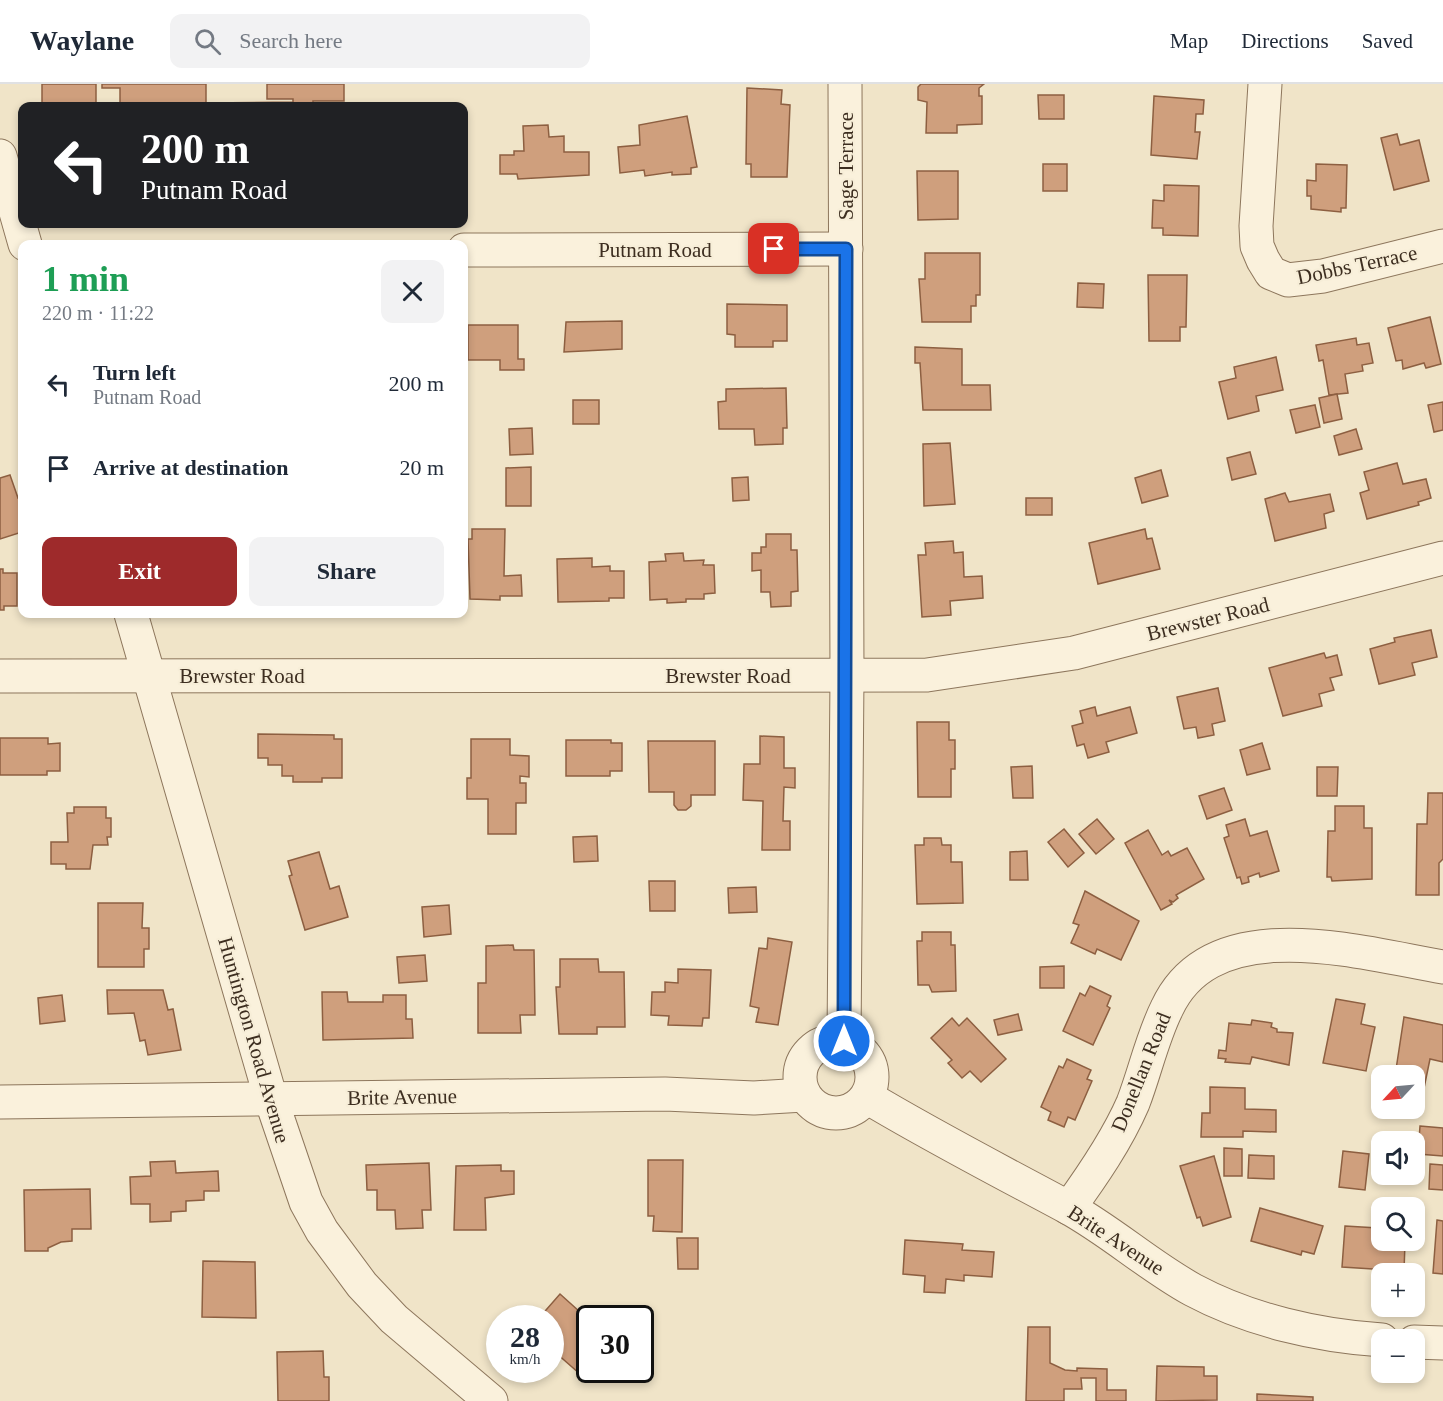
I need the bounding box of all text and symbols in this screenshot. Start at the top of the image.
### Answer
search box [170,14,590,68]
text: Waylane [30,25,134,56]
icon: search [191,25,224,58]
text: Search here [239,28,342,53]
text: Map [1170,29,1208,53]
text: Directions [1241,29,1329,53]
text: Saved [1362,29,1413,53]
street label: Sage Terrace [834,112,858,220]
icon: left [42,126,120,204]
text: 200 m [141,126,250,172]
text: Putnam Road [141,175,287,205]
pin [748,223,799,274]
icon: arrive [757,232,790,265]
street label: Putnam Road [598,238,712,262]
street label: Dobbs Terrace [1295,241,1419,289]
text: 1 min [42,259,129,299]
button: close [381,260,444,323]
text: 220 m · 11:22 [42,302,154,324]
text: Turn left [93,360,176,385]
icon: left [42,368,75,401]
text: 200 m [388,371,444,396]
text: Putnam Road [93,386,201,408]
icon: arrive [42,452,75,485]
text: Arrive at destination [93,455,289,480]
text: 20 m [399,455,444,480]
button: Exit [42,537,237,606]
button: Share [249,537,444,606]
street label: Brewster Road [1144,592,1272,646]
street label: Brewster Road [179,664,305,688]
street label: Brewster Road [665,664,791,688]
street label: Huntington Road Avenue [213,934,295,1146]
street label: Donellan Road [1106,1008,1176,1135]
position arrow [812,1009,876,1073]
north arrow [1371,1065,1425,1119]
map controls [1371,1065,1425,1383]
street label: Brite Avenue [347,1084,457,1110]
button: sound [1371,1131,1425,1185]
button: search [1371,1197,1425,1251]
street label: Brite Avenue [1063,1200,1169,1280]
button: + [1371,1263,1425,1317]
speed limit sign: 30 [576,1305,654,1383]
text: 28 [510,1320,540,1353]
button: − [1371,1329,1425,1383]
text: km/h [510,1351,540,1367]

